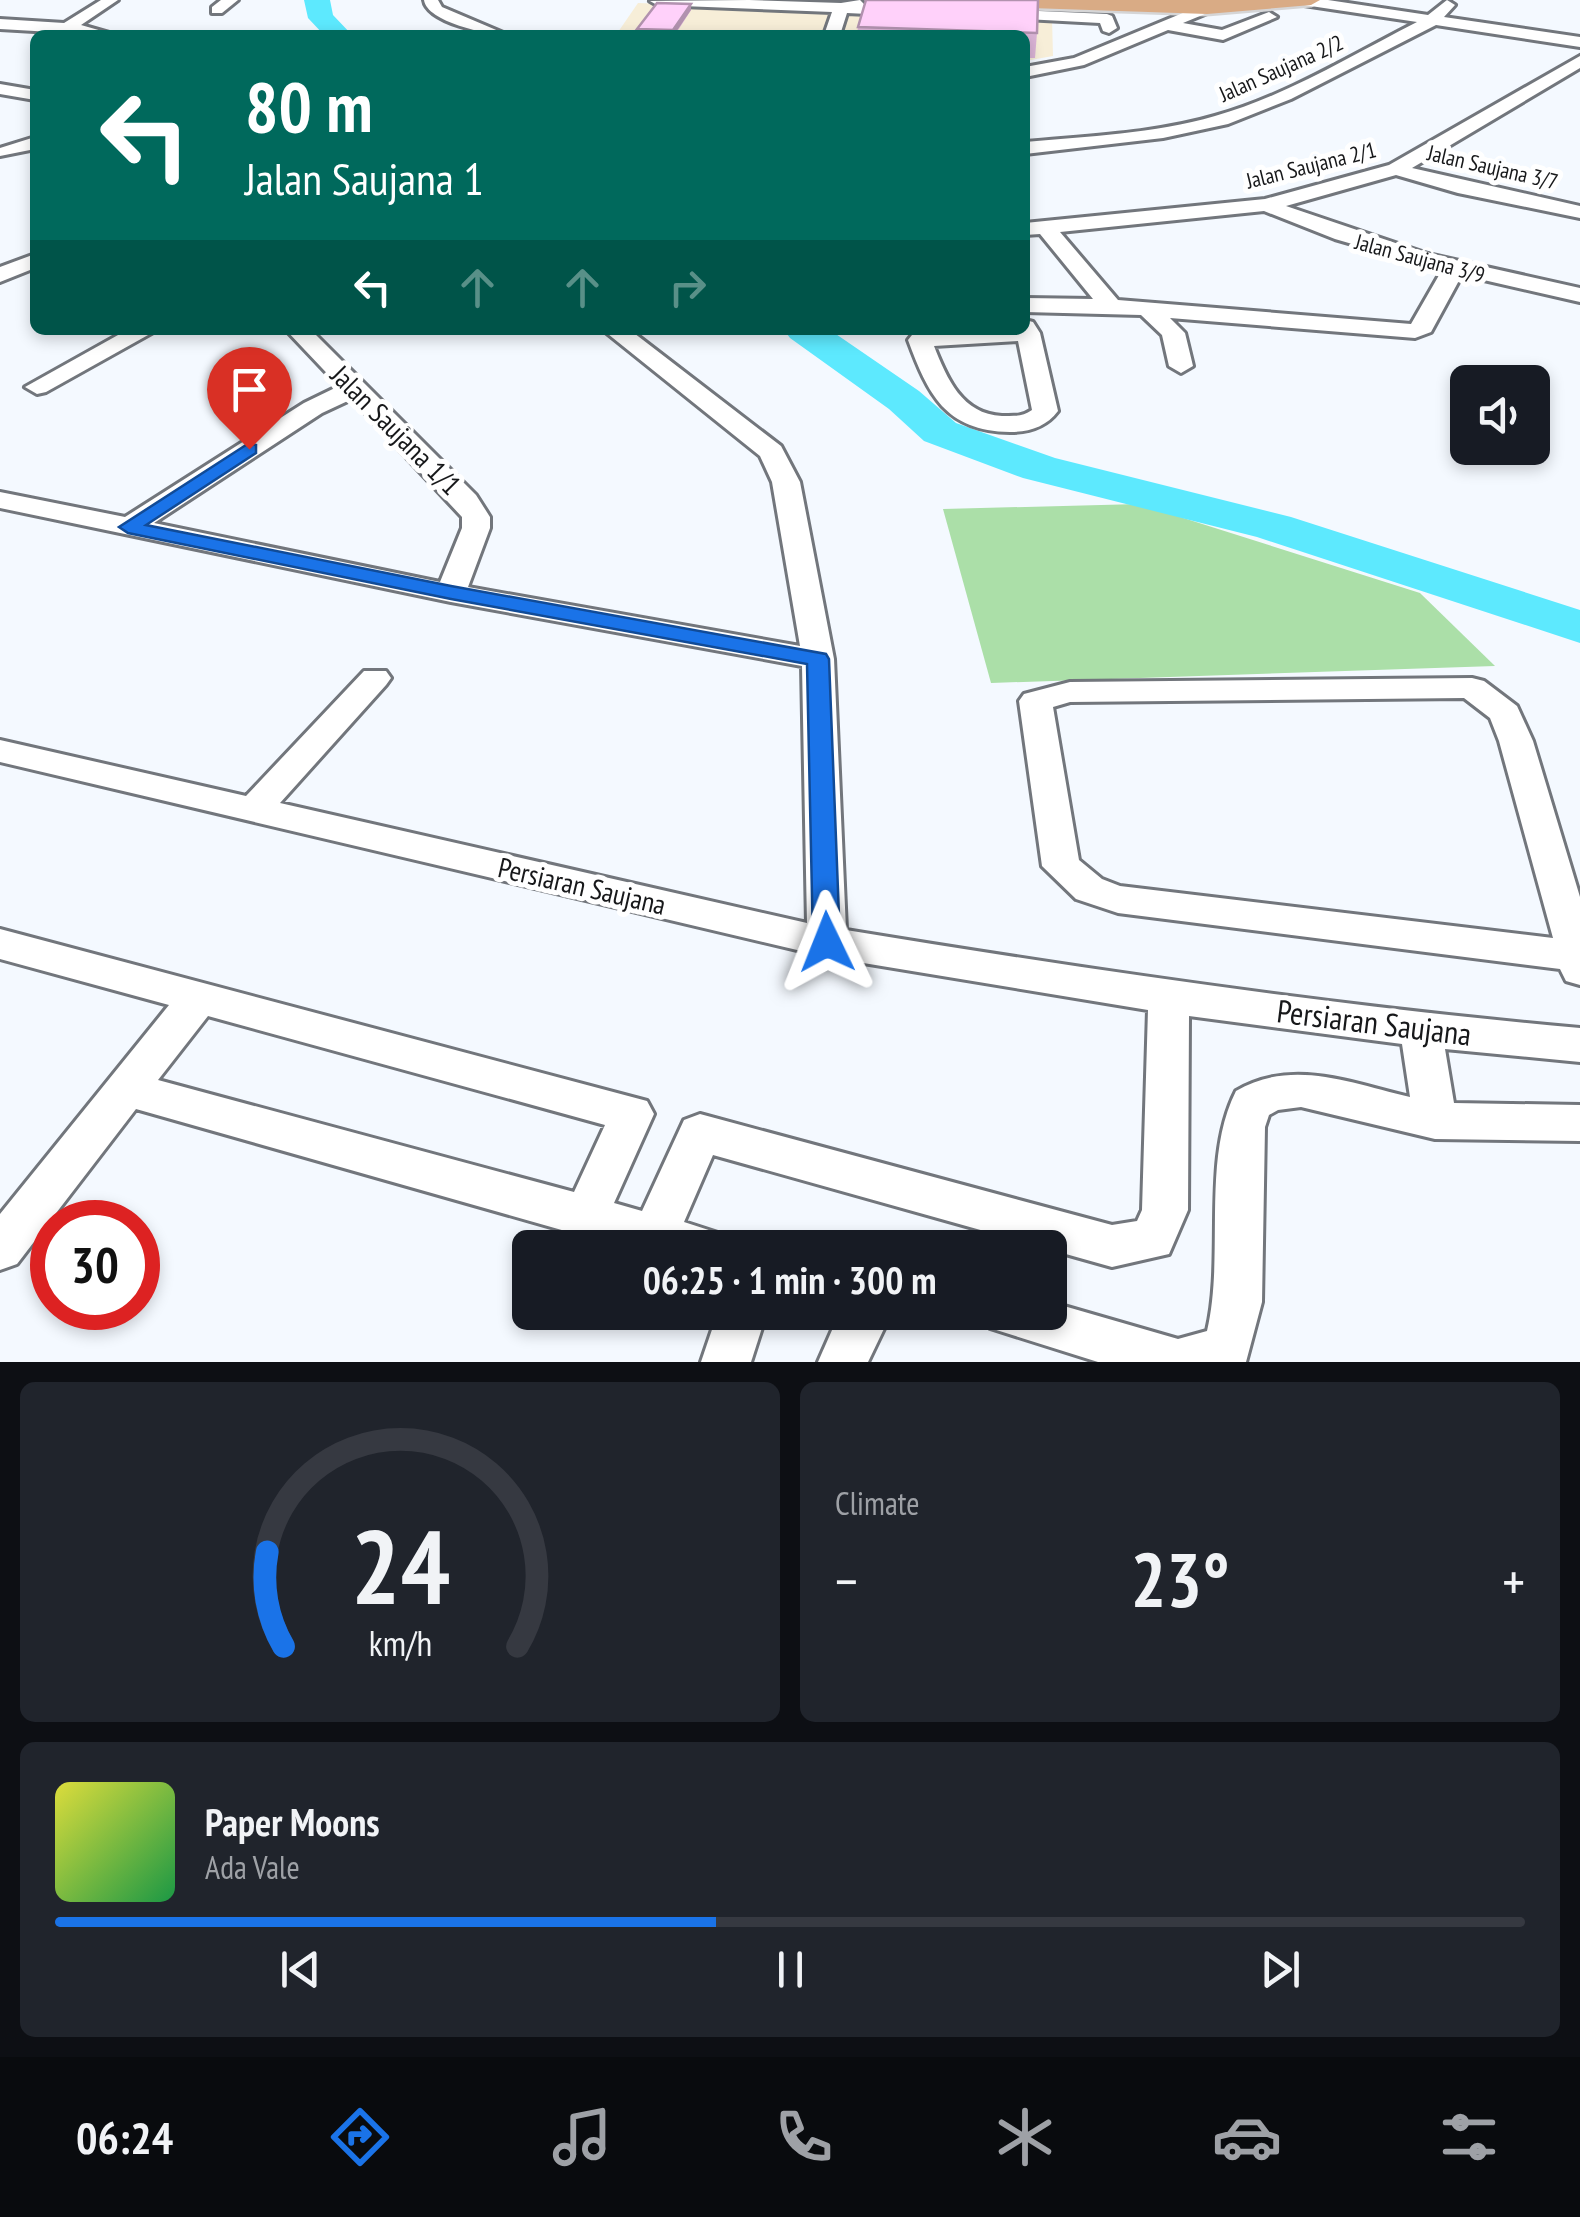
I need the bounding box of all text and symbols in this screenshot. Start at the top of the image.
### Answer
street label: Jalan Saujana 2/2 [1214,28,1347,108]
text: 80 m [245,61,373,151]
icon: left [80,70,210,200]
street label: Jalan Saujana 2/1 [1242,135,1379,195]
street label: Jalan Saujana 3/7 [1424,138,1561,196]
text: Jalan Saujana 1 [245,149,484,207]
street label: Jalan Saujana 3/9 [1351,227,1488,289]
icon: left [345,260,400,315]
icon: ahead [450,260,505,315]
icon: ahead [555,260,610,315]
icon: right [660,260,715,315]
pin [207,347,292,450]
street label: Jalan Saujana 1/1 [323,356,469,503]
icon: arrive [222,362,277,417]
map controls [1450,365,1550,465]
button: sound [1450,365,1550,465]
street label: Persiaran Saujana [495,848,670,923]
position arrow [775,890,879,994]
street label: Persiaran Saujana [1275,989,1474,1055]
speed limit sign: 30 [30,1200,160,1330]
text: 06:25 · 1 min · 300 m [643,1255,936,1304]
text: Climate [835,1482,919,1524]
text: 24 [350,1498,450,1633]
text: 23° [1130,1531,1230,1628]
text: − [835,1545,858,1616]
text: + [1502,1545,1525,1616]
text: km/h [368,1620,432,1666]
text: Paper Moons [205,1797,380,1846]
text: Ada Vale [205,1846,300,1888]
icon: previous [273,1942,328,1997]
icon: pause [763,1942,818,1997]
icon: next [1253,1942,1308,1997]
icon: directions [325,2102,395,2172]
icon: music [547,2102,617,2172]
icon: phone [769,2102,839,2172]
icon: climate [990,2102,1060,2172]
icon: car [1212,2102,1282,2172]
icon: filters [1434,2102,1504,2172]
text: 06:24 [76,2108,173,2166]

